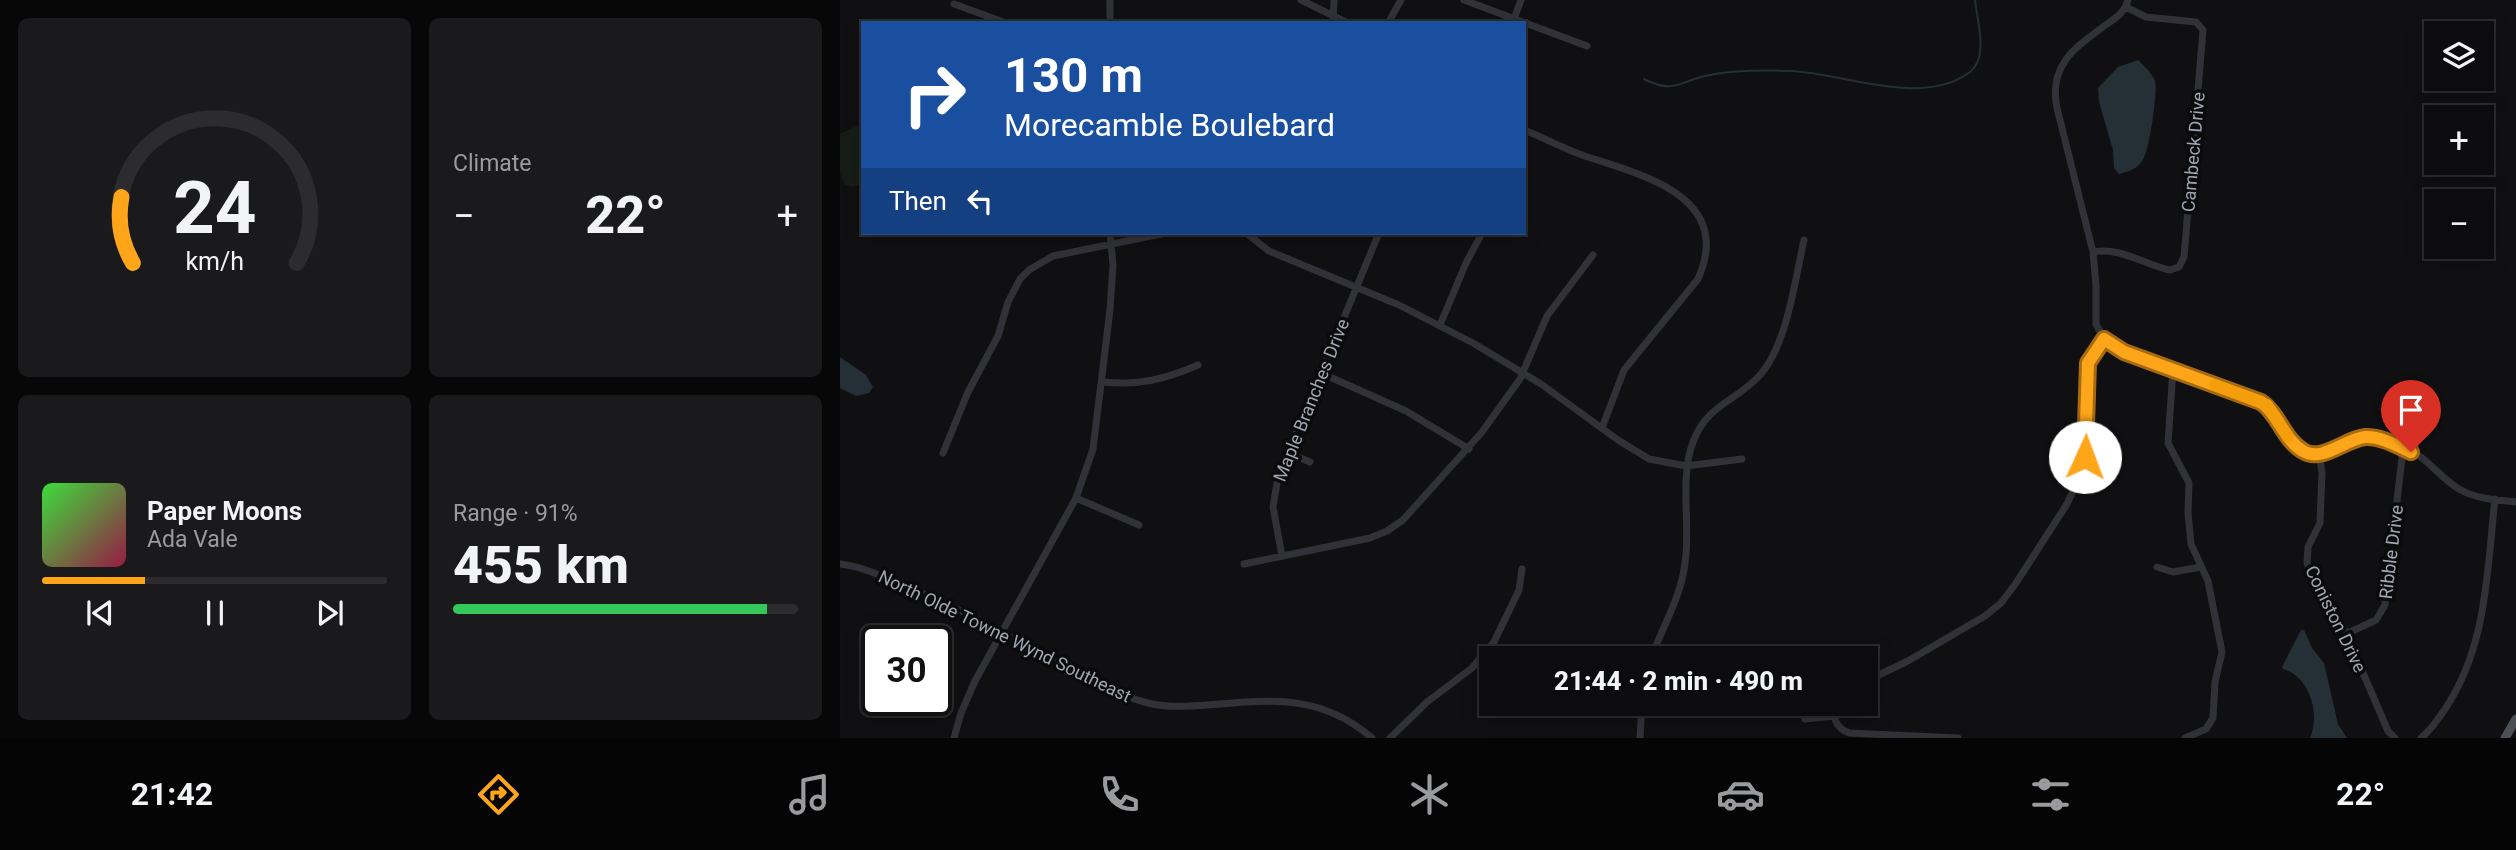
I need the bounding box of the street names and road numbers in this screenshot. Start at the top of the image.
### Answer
street label: Cambeck Drive [2177,91,2209,213]
street label: Maple Branches Drive [1269,316,1353,484]
street label: Ribble Drive [2375,504,2407,600]
street label: Coniston Drive [2301,562,2371,676]
street label: North Olde Towne Wynd Southeast [875,566,1135,706]

